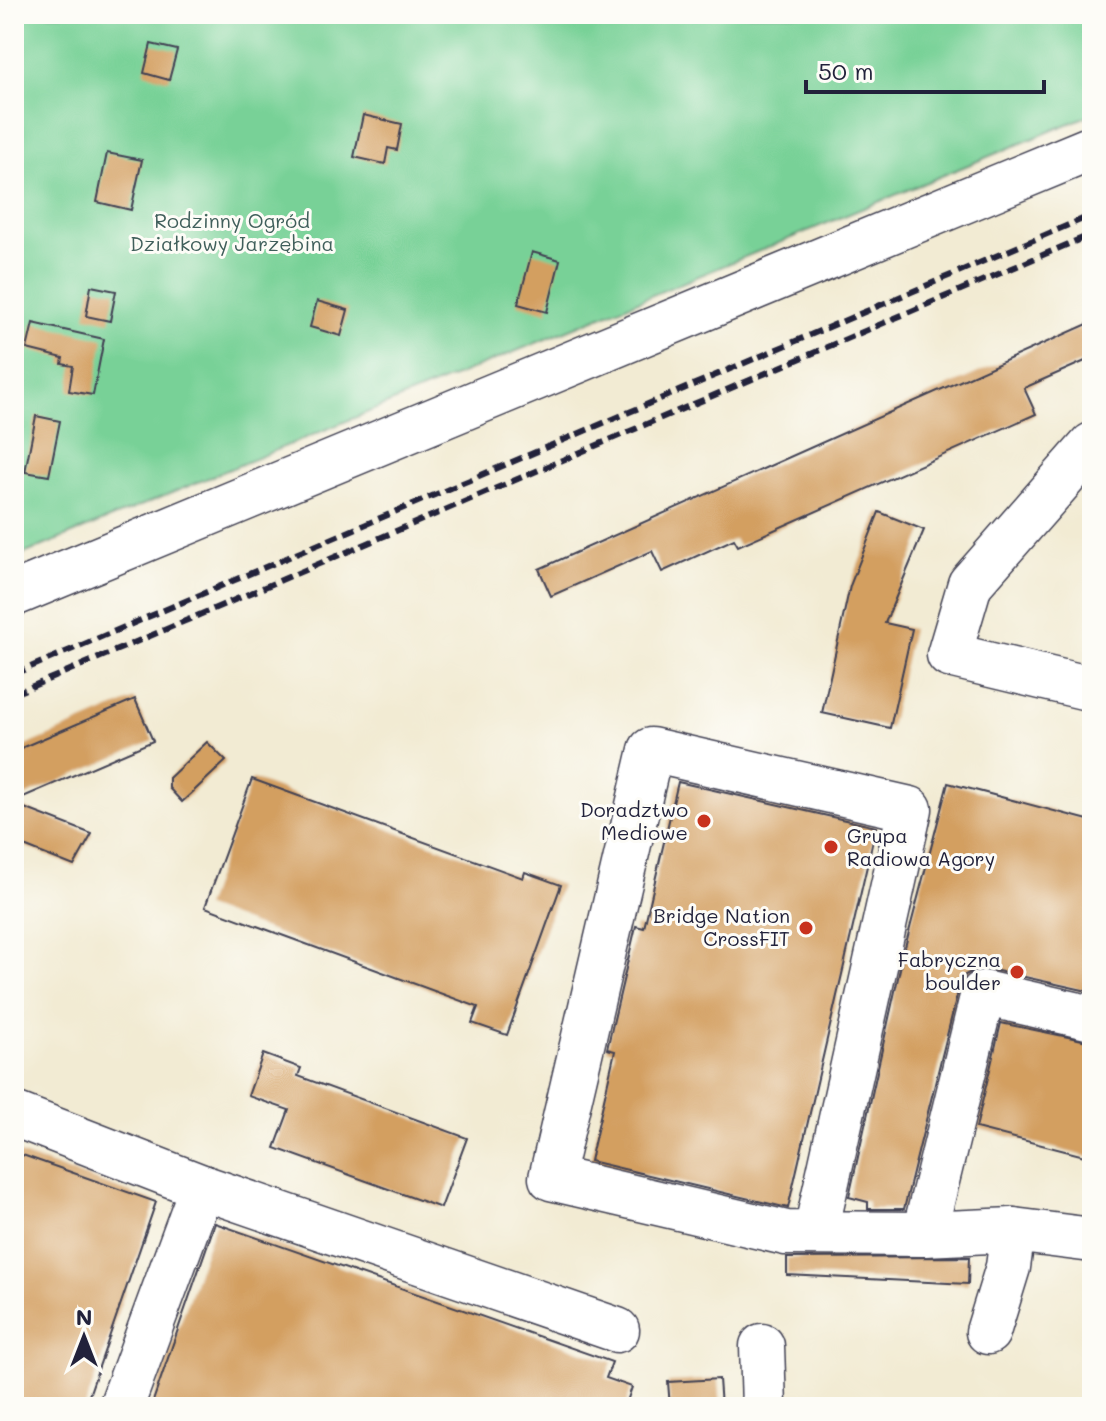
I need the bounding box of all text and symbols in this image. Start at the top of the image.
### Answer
scale bar [806,44,1044,94]
text: 50 m [818,55,874,86]
park label: Rodzinny Ogród Działkowy Jarzębina [130,207,334,256]
place label: Doradztwo Mediowe [580,796,688,845]
marker: Doradztwo Mediowe [695,812,713,830]
place label: Grupa Radiowa Agory [847,822,995,871]
marker: Grupa Radiowa Agory [822,838,840,856]
place label: Bridge Nation CrossFIT [653,902,790,951]
marker: Bridge Nation CrossFIT [797,919,815,937]
place label: Fabryczna boulder [898,946,1001,995]
marker: Fabryczna boulder [1008,963,1026,981]
north arrow [44,1297,124,1377]
text: N [76,1302,92,1331]

